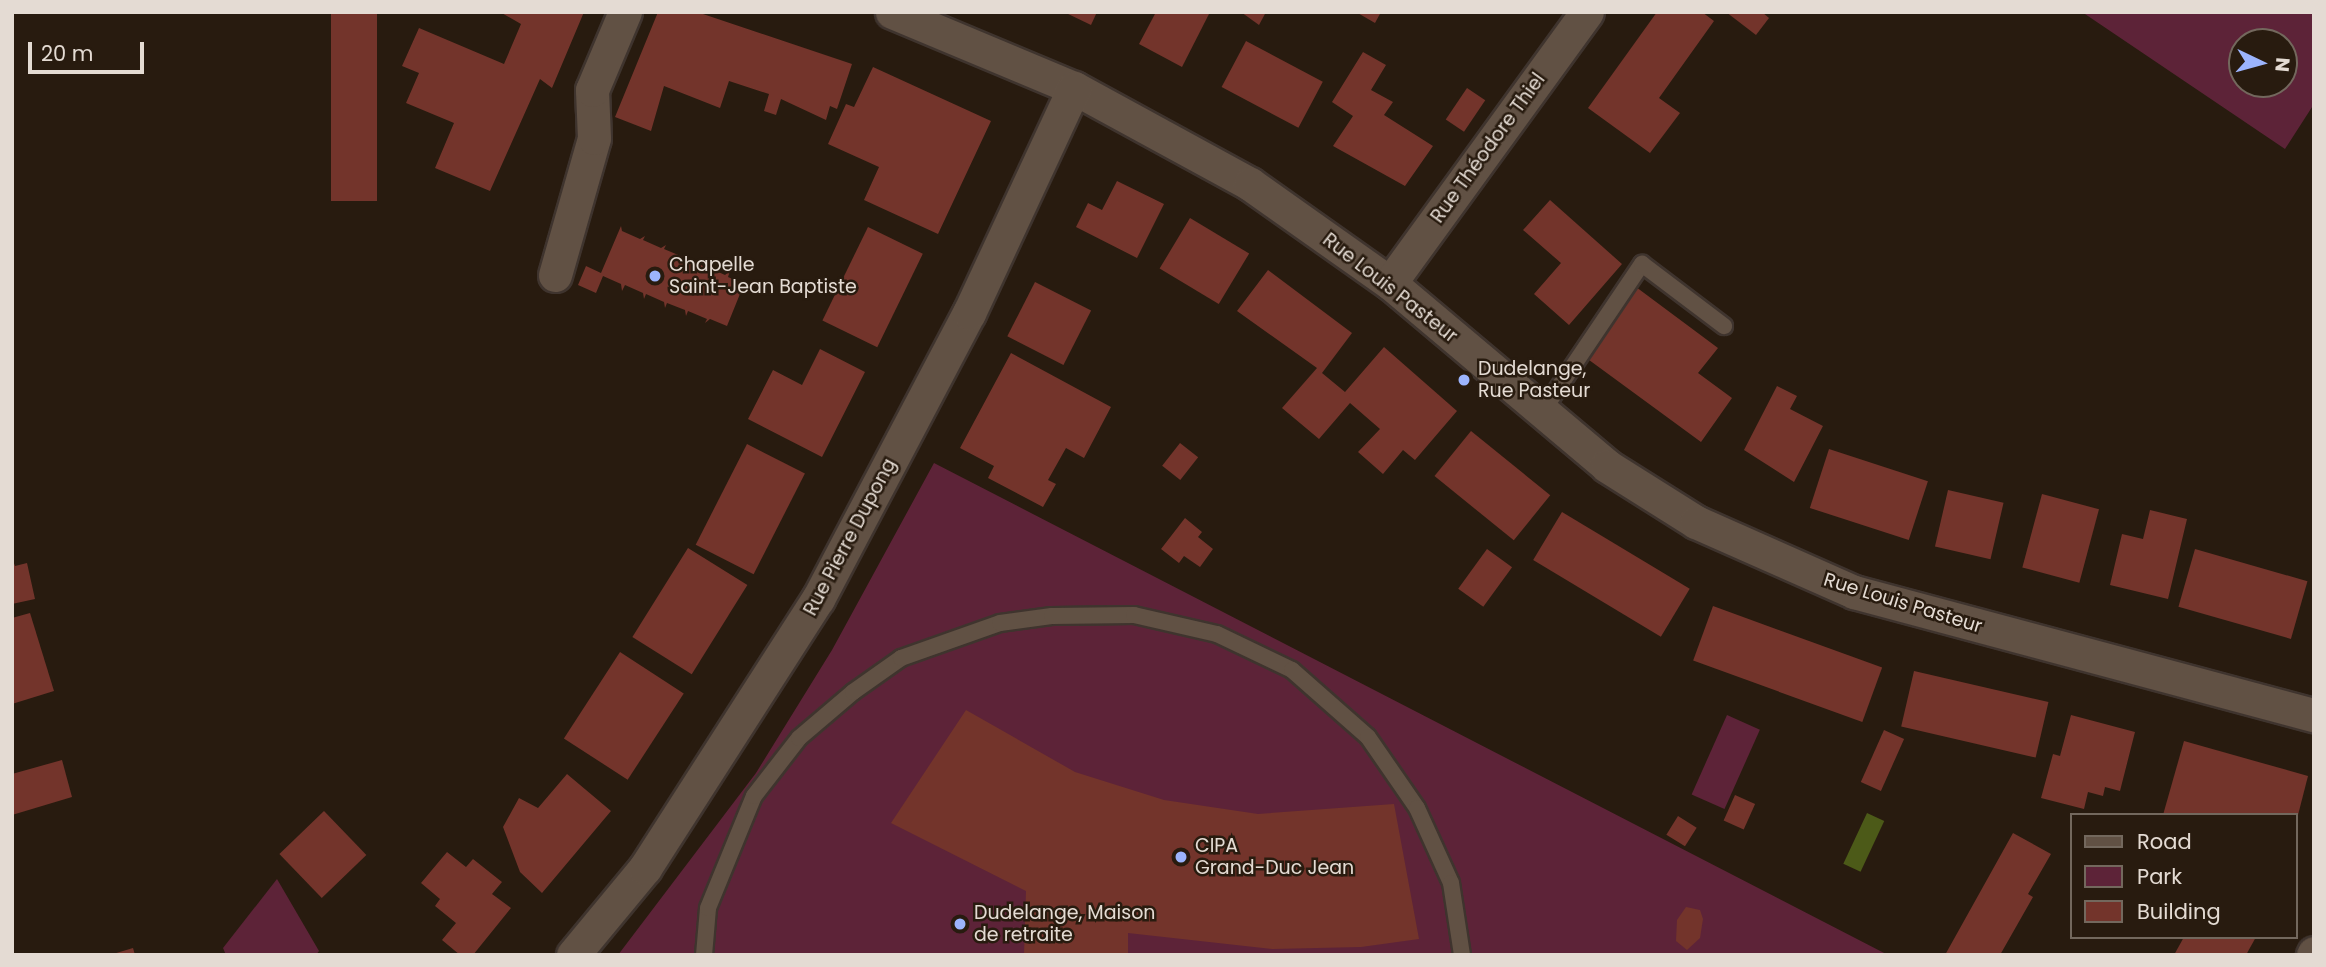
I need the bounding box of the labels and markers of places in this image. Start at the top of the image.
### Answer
place label: Chapelle Saint-Jean Baptiste [669,254,857,298]
marker: Chapelle Saint-Jean Baptiste [647,268,663,284]
place label: Dudelange, Rue Pasteur [1478,358,1590,402]
marker: Dudelange, Rue Pasteur [1456,372,1472,388]
place label: CIPA Grand-Duc Jean [1195,835,1354,879]
marker: CIPA Grand-Duc Jean [1173,849,1189,865]
place label: Dudelange, Maison de retraite [974,902,1155,946]
marker: Dudelange, Maison de retraite [952,916,968,932]

